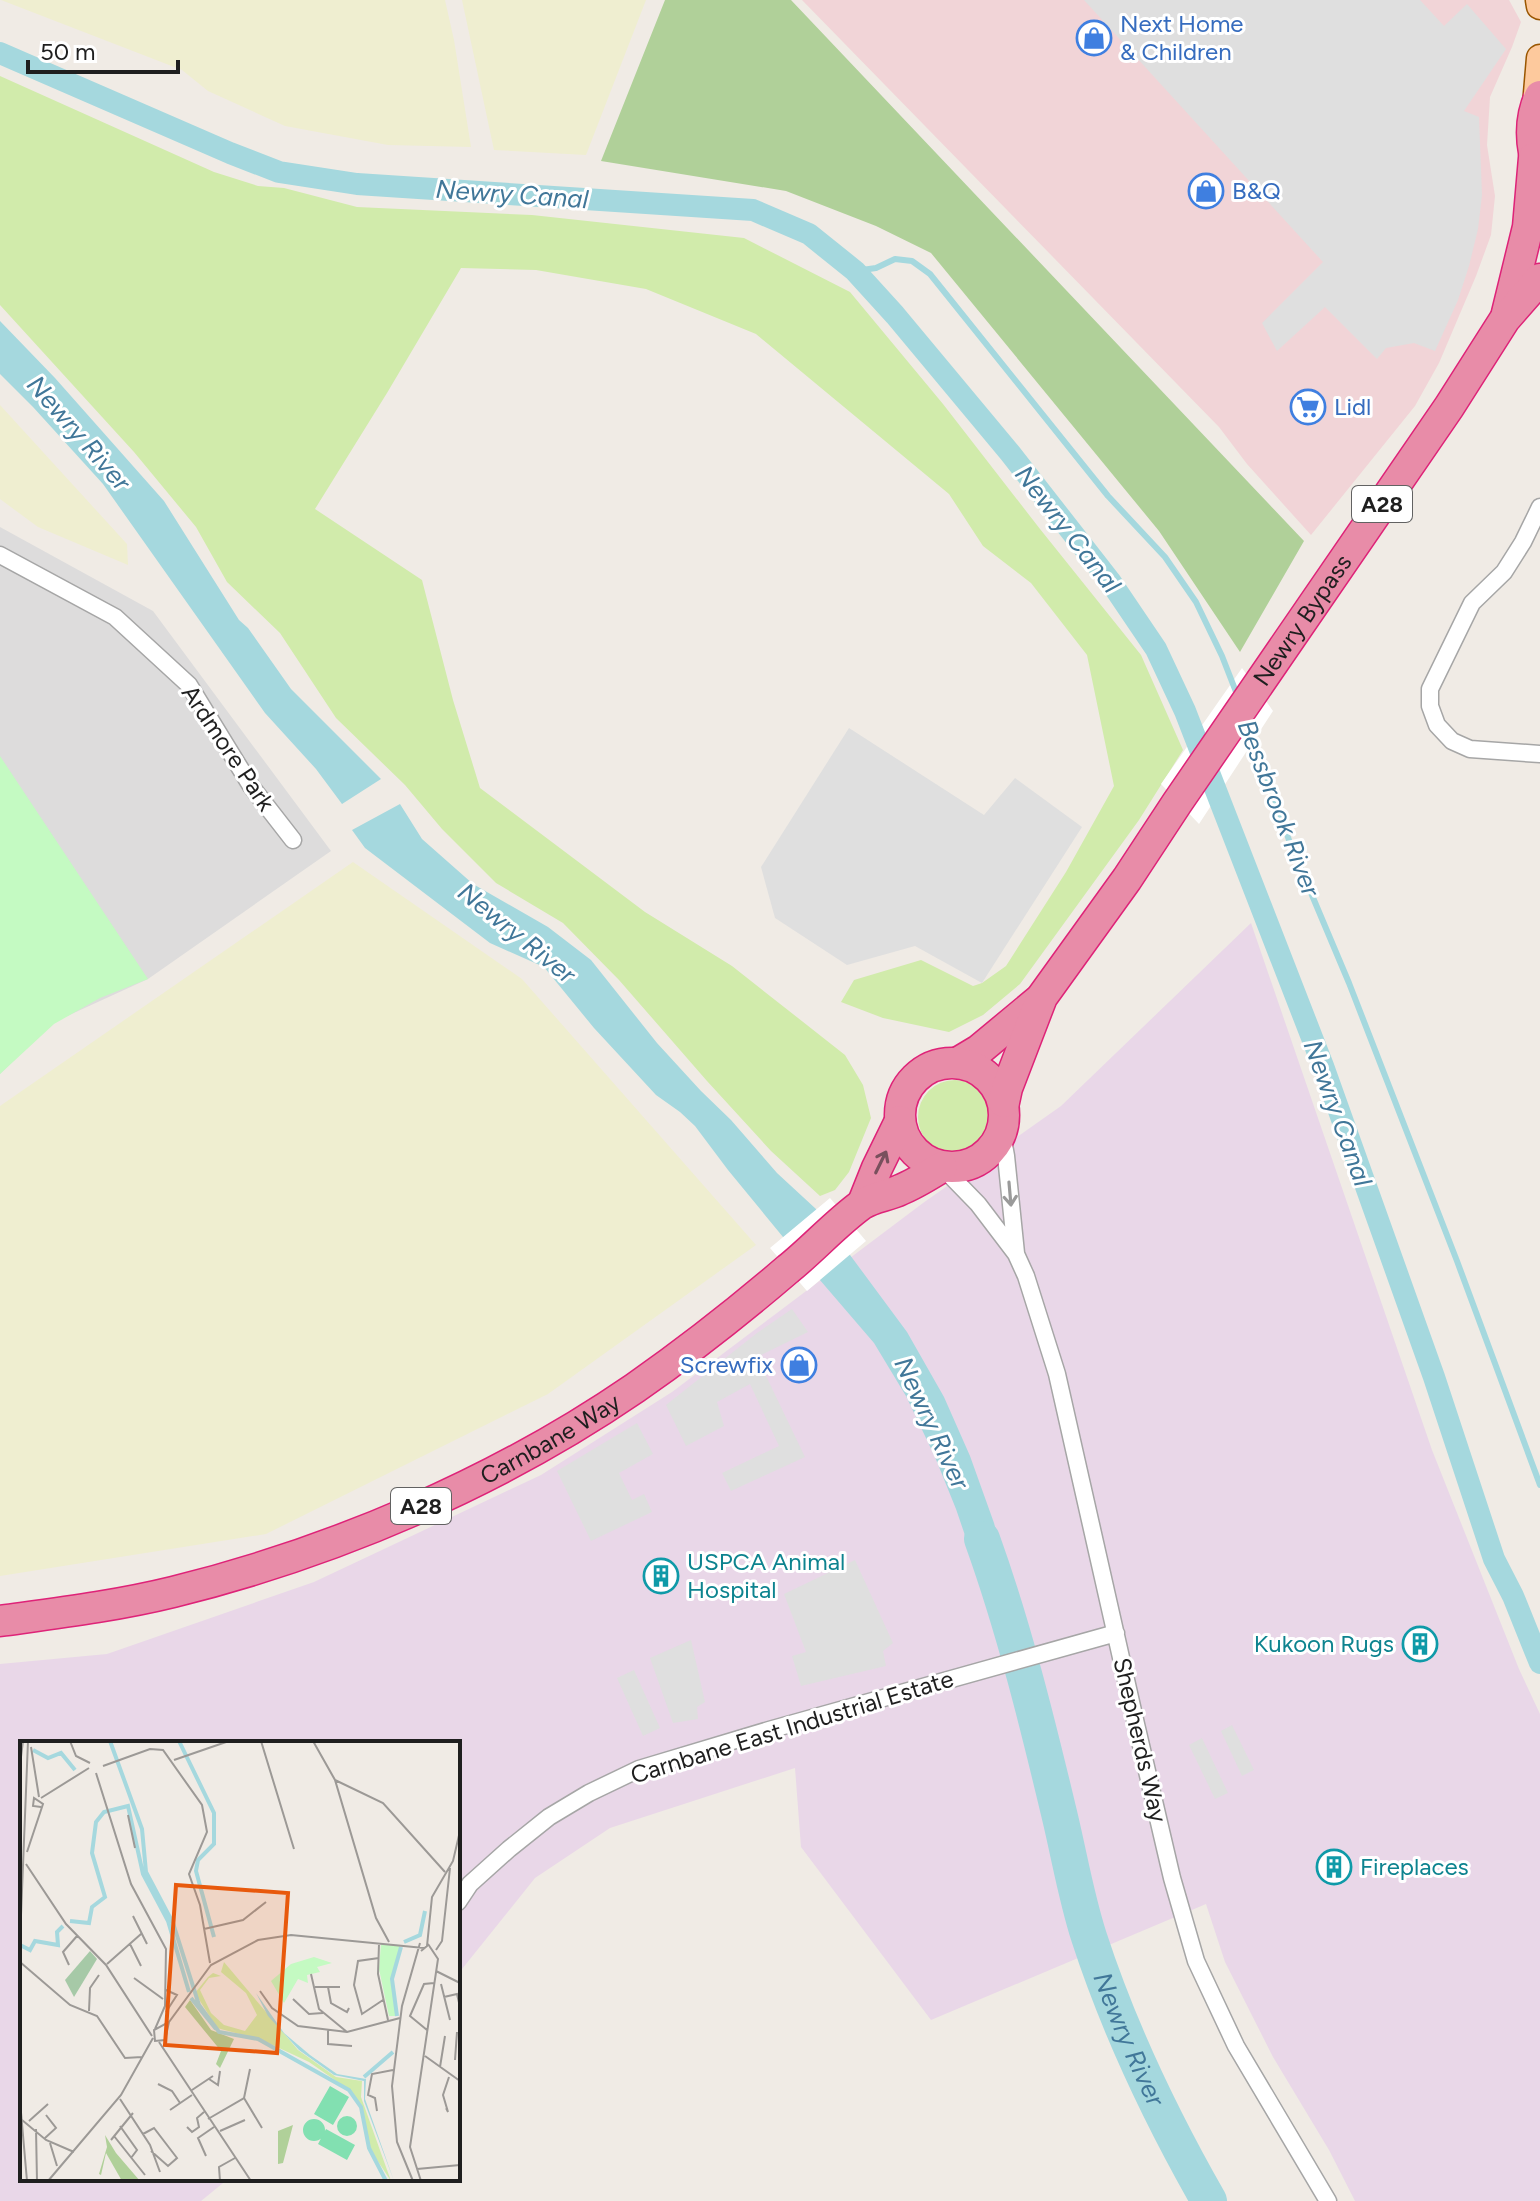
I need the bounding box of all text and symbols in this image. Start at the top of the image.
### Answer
place label: Next Home & Children [1120,9,1243,66]
shop icon: Next Home & Children [1075,19,1113,57]
scale bar [28,24,178,74]
text: 50 m [40,37,96,66]
shop icon: B&Q [1187,172,1225,210]
water label: Newry Canal [434,173,590,215]
place label: B&Q [1232,176,1281,205]
water label: Newry River [20,369,139,498]
supermarket icon: Lidl [1289,388,1327,426]
place label: Lidl [1334,392,1371,421]
water label: Newry Canal [1008,459,1128,599]
road number: A28 [1352,486,1412,522]
street label: Newry Bypass [1247,549,1357,691]
street label: Ardmore Park [176,679,281,816]
water label: Bessbrook River [1231,715,1328,902]
water label: Newry River [452,876,583,991]
water label: Newry Canal [1297,1036,1379,1191]
one-way arrow [873,1150,889,1174]
one-way arrow [1002,1180,1017,1207]
shop icon: Screwfix [780,1346,818,1384]
place label: Screwfix [680,1350,774,1379]
water label: Newry River [887,1352,977,1495]
street label: Carnbane Way [475,1387,626,1490]
road number: A28 [391,1488,451,1524]
place label: USPCA Animal Hospital [687,1547,845,1604]
building icon: USPCA Animal Hospital [642,1557,680,1595]
building icon: Kukoon Rugs [1401,1625,1439,1663]
place label: Kukoon Rugs [1254,1629,1394,1658]
street label: Shepherds Way [1107,1655,1174,1825]
street label: Carnbane East Industrial Estate [627,1664,957,1789]
inset map [20,1741,460,2181]
building icon: Fireplaces [1315,1848,1353,1886]
place label: Fireplaces [1360,1852,1469,1881]
water label: Newry River [1086,1968,1172,2112]

